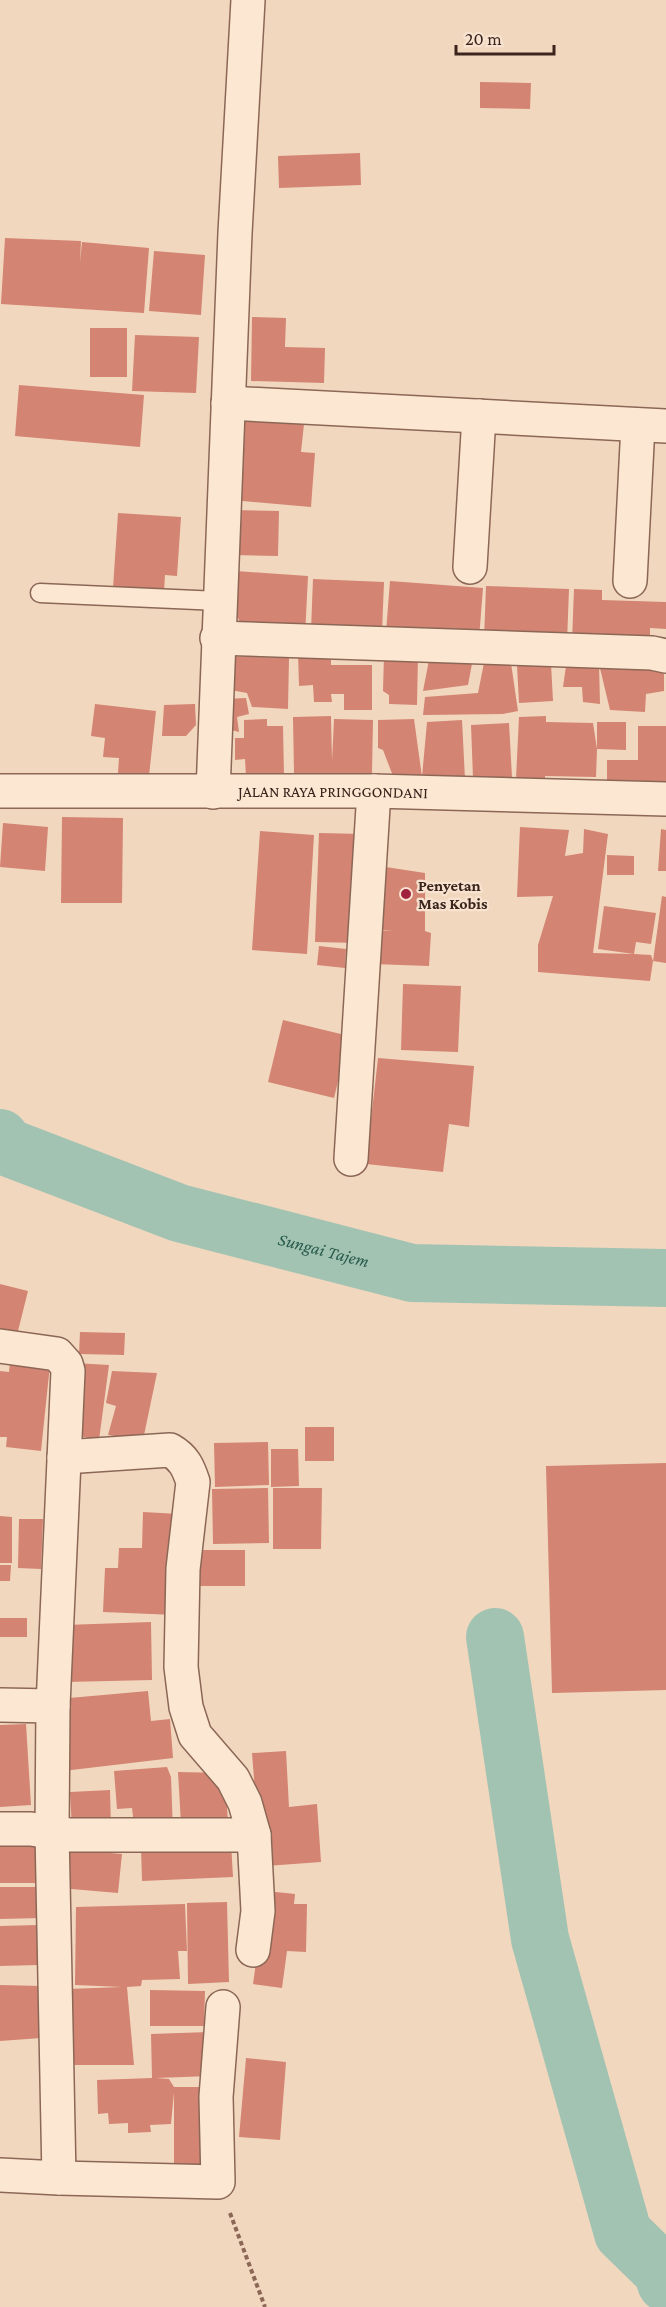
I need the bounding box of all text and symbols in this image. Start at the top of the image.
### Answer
scale bar [456,18,554,56]
text: 20 m [465,29,502,49]
street label: JALAN RAYA PRINGGONDANI [236,782,428,801]
place label: Penyetan Mas Kobis [418,877,488,912]
marker: Penyetan Mas Kobis [399,887,413,901]
water label: Sungai Tajem [276,1229,371,1272]

